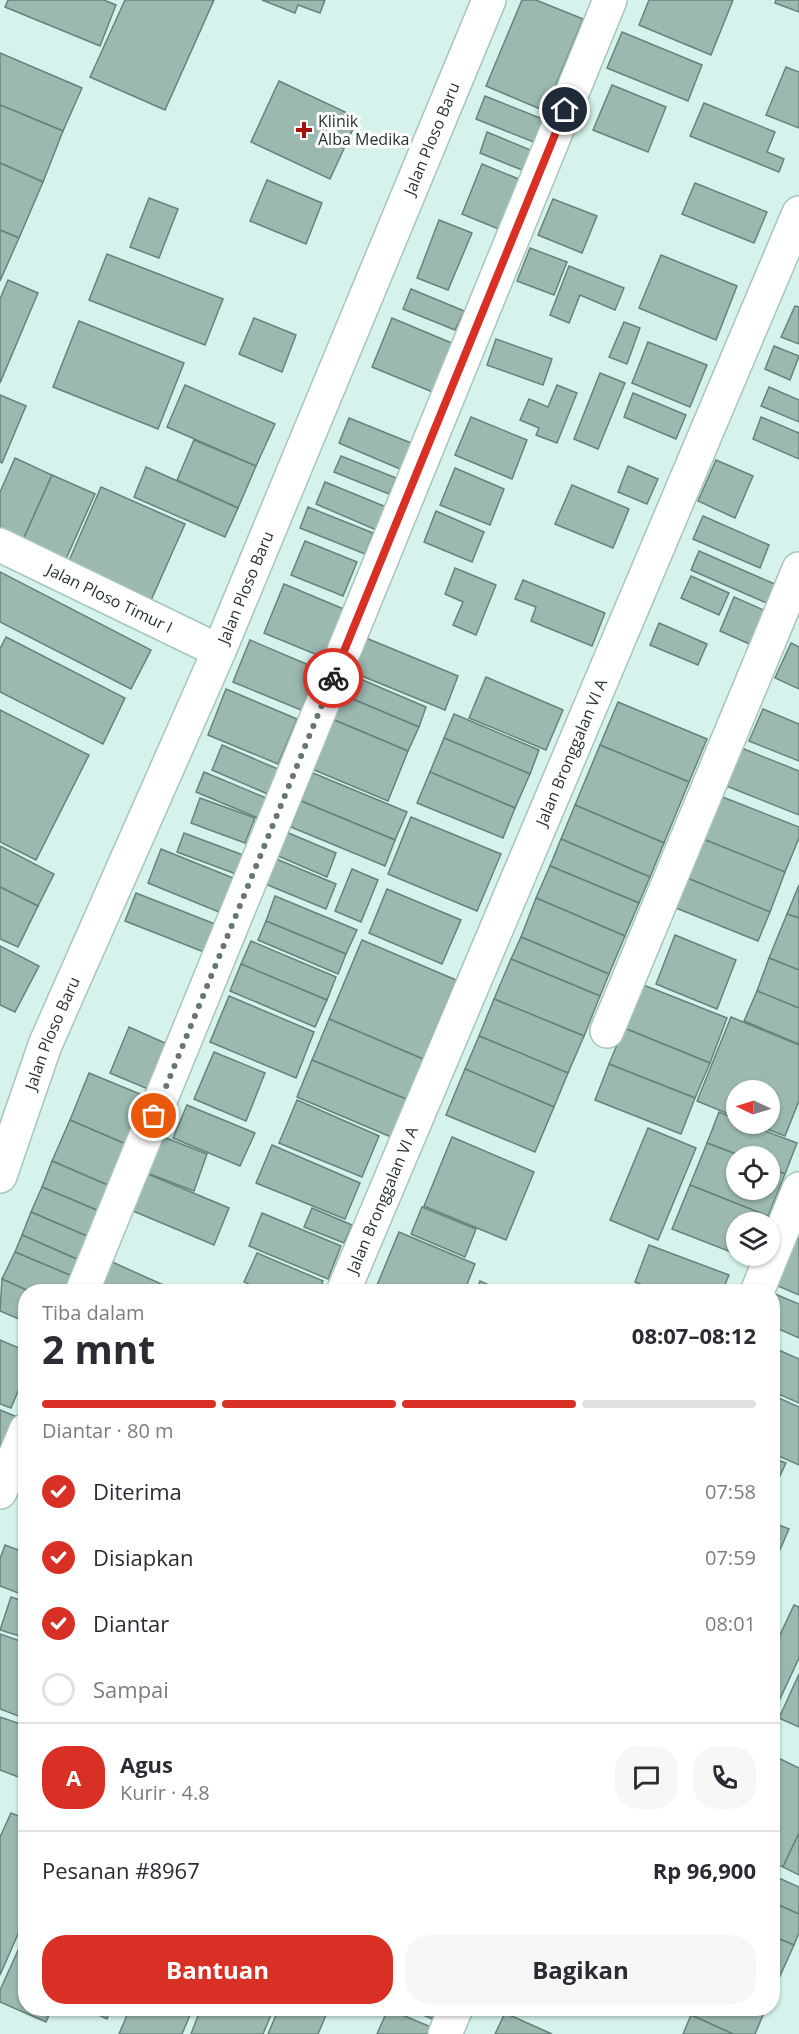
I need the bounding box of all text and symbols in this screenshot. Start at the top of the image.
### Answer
street label: Jalan Ploso Baru [398,79,465,200]
pin [539,84,590,135]
icon: home [548,93,581,126]
place label: Klinik Alba Medika [318,110,410,150]
marker: Klinik Alba Medika [295,121,313,139]
street label: Jalan Ploso Baru [211,528,279,649]
street label: Jalan Ploso Timur I [41,557,176,638]
courier [303,648,363,708]
icon: bike [317,662,350,695]
street label: Jalan Bronggalan VI A [529,674,612,831]
street label: Jalan Ploso Baru [19,973,85,1095]
north arrow [726,1080,780,1134]
map controls [726,1080,780,1266]
pin [128,1090,179,1141]
icon: bag [137,1099,170,1132]
street label: Jalan Bronggalan VI A [340,1122,423,1279]
button: locate [726,1146,780,1200]
button: layers [726,1212,780,1266]
text: Tiba dalam [42,1299,145,1326]
text: 08:07–08:12 [632,1320,756,1350]
text: 2 mnt [42,1322,155,1375]
text: Diantar · 80 m [42,1417,174,1444]
icon: check [42,1475,75,1508]
text: Diterima [93,1476,182,1506]
text: 07:58 [705,1478,756,1505]
icon: check [42,1541,75,1574]
text: Disiapkan [93,1542,194,1572]
text: 07:59 [705,1544,756,1571]
icon: check [42,1607,75,1640]
text: Diantar [93,1608,169,1638]
text: 08:01 [705,1610,756,1637]
text: Sampai [93,1674,169,1704]
button: chat [615,1746,678,1809]
button: phone [693,1746,756,1809]
text: Agus [120,1749,173,1779]
text: A [66,1762,81,1792]
text: Kurir · 4.8 [120,1779,210,1806]
text: Pesanan #8967 [42,1855,200,1885]
text: Rp 96,900 [653,1855,756,1885]
button: Bantuan [42,1935,393,2004]
button: Bagikan [405,1935,756,2004]

